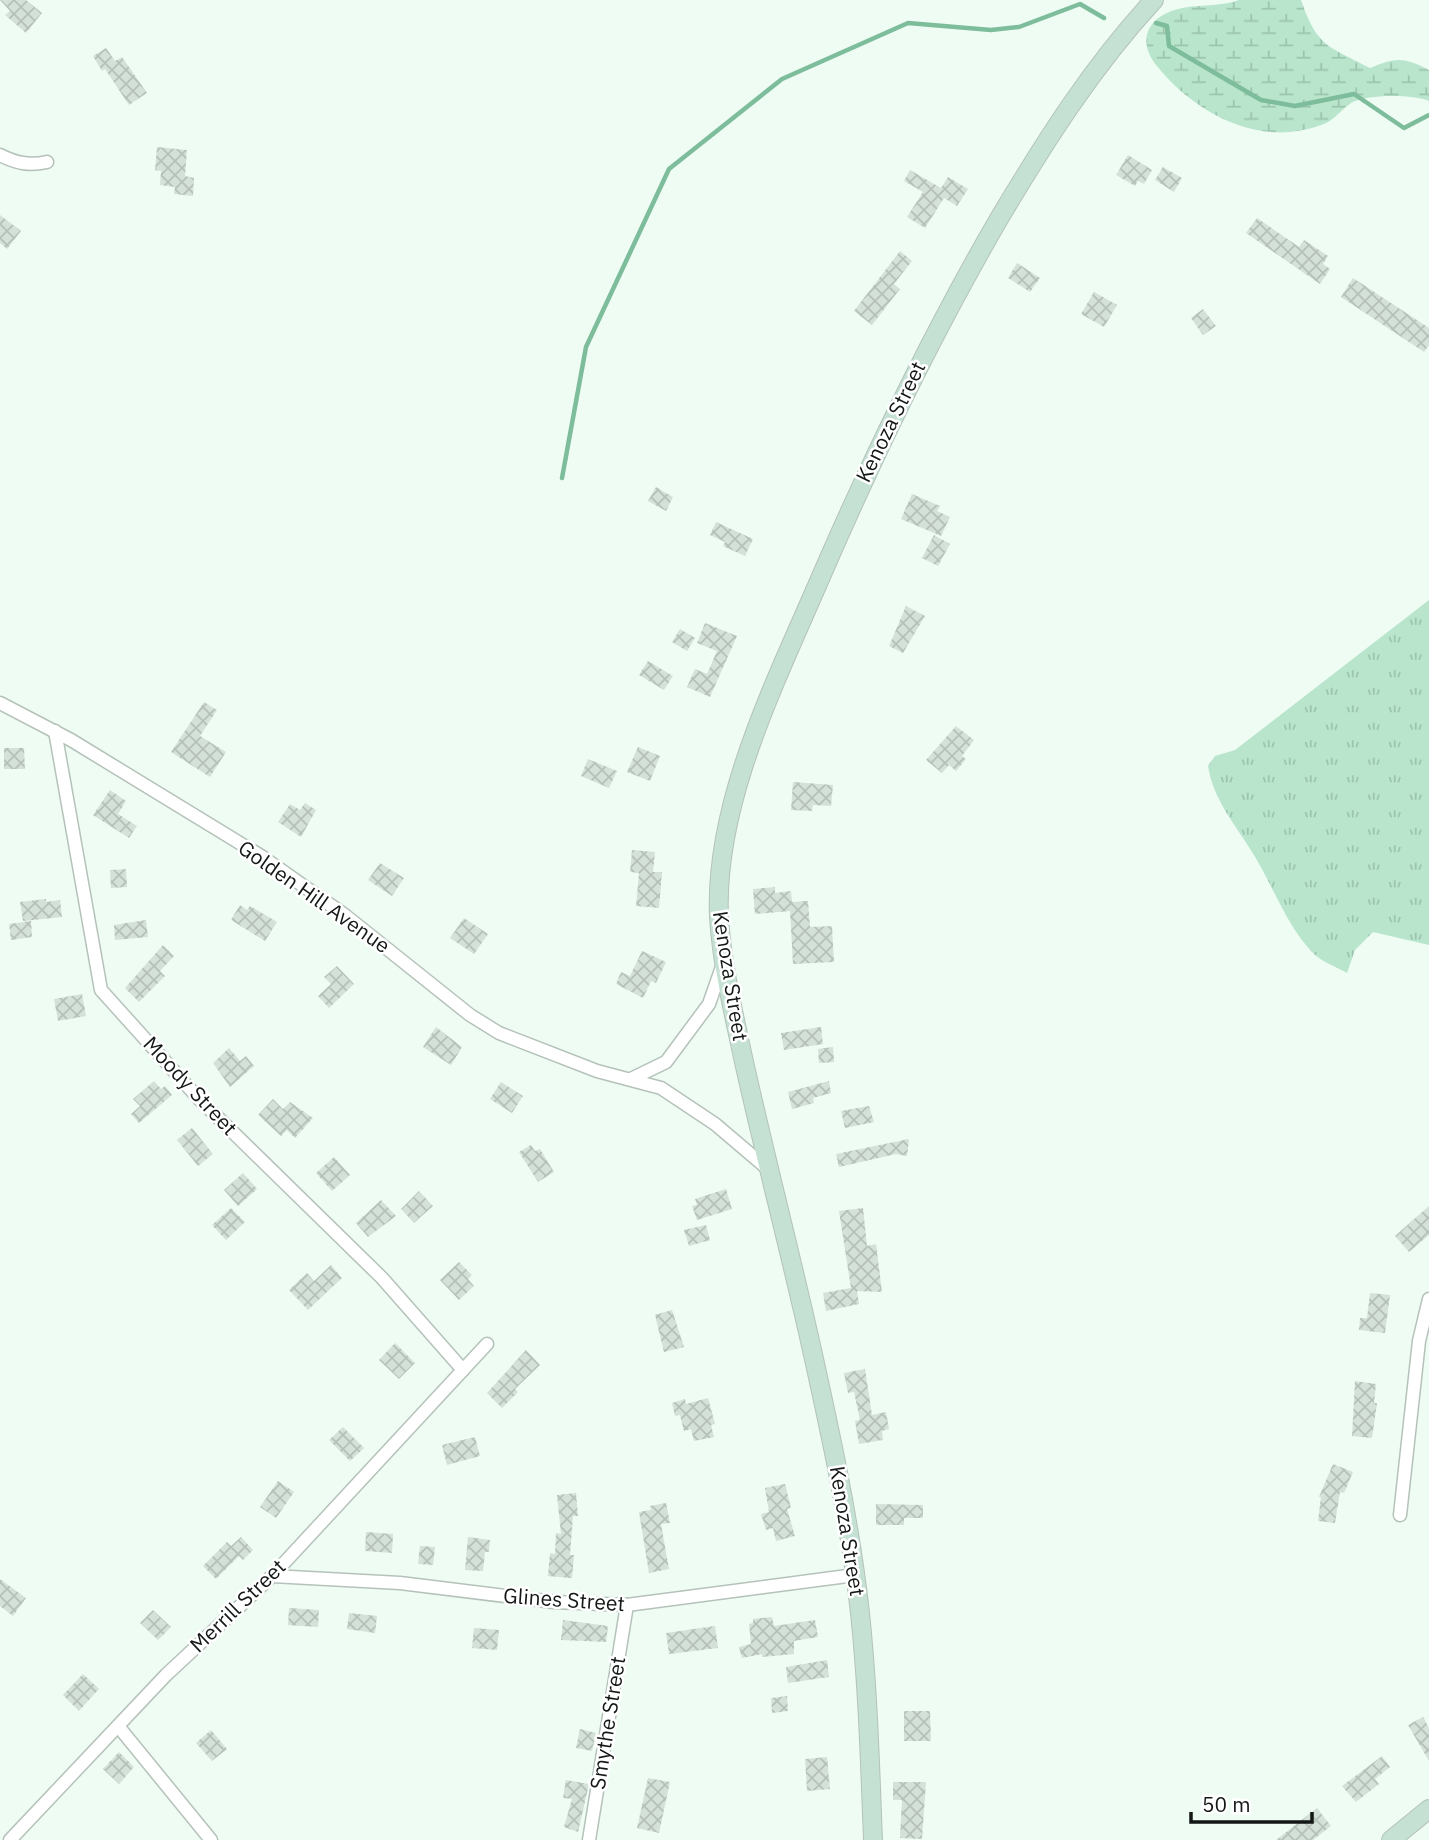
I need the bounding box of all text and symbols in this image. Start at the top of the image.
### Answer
street label: Kenoza Street [849,356,931,487]
street label: Golden Hill Avenue [233,833,396,959]
street label: Kenoza Street [707,909,755,1043]
street label: Moody Street [138,1030,244,1141]
street label: Kenoza Street [824,1464,872,1598]
street label: Merrill Street [183,1552,291,1658]
street label: Glines Street [502,1581,626,1617]
street label: Smythe Street [583,1654,631,1791]
scale bar [1191,1780,1312,1824]
text: 50 m [1202,1790,1251,1818]

